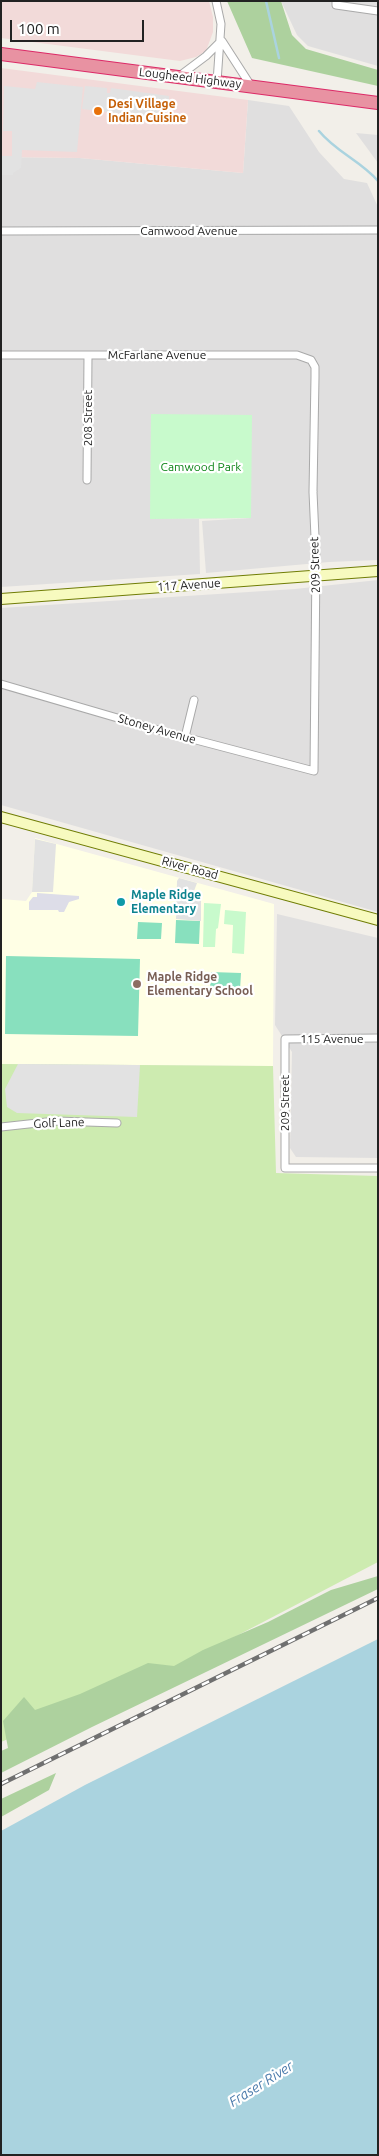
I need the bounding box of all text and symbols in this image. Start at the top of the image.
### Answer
scale bar [12,10,146,42]
text: 100 m [18,20,60,37]
street label: Lougheed Highway [138,65,242,91]
place label: Desi Village Indian Cuisine [108,97,186,125]
marker: Desi Village Indian Cuisine [92,105,104,117]
street label: Camwood Avenue [140,224,238,238]
street label: McFarlane Avenue [108,348,206,362]
street label: 208 Street [81,390,95,446]
park label: Camwood Park [161,460,241,474]
street label: 209 Street [307,536,323,594]
street label: 117 Avenue [157,576,221,594]
street label: Stoney Avenue [116,711,198,747]
street label: River Road [160,854,220,882]
place label: Maple Ridge Elementary [131,888,201,916]
marker: Maple Ridge Elementary [115,896,127,908]
place label: Maple Ridge Elementary School [147,970,253,998]
marker: Maple Ridge Elementary School [131,978,143,990]
street label: 115 Avenue [300,1032,364,1046]
street label: 209 Street [278,1075,292,1131]
street label: Golf Lane [33,1115,85,1131]
water label: Fraser River [226,2058,296,2110]

